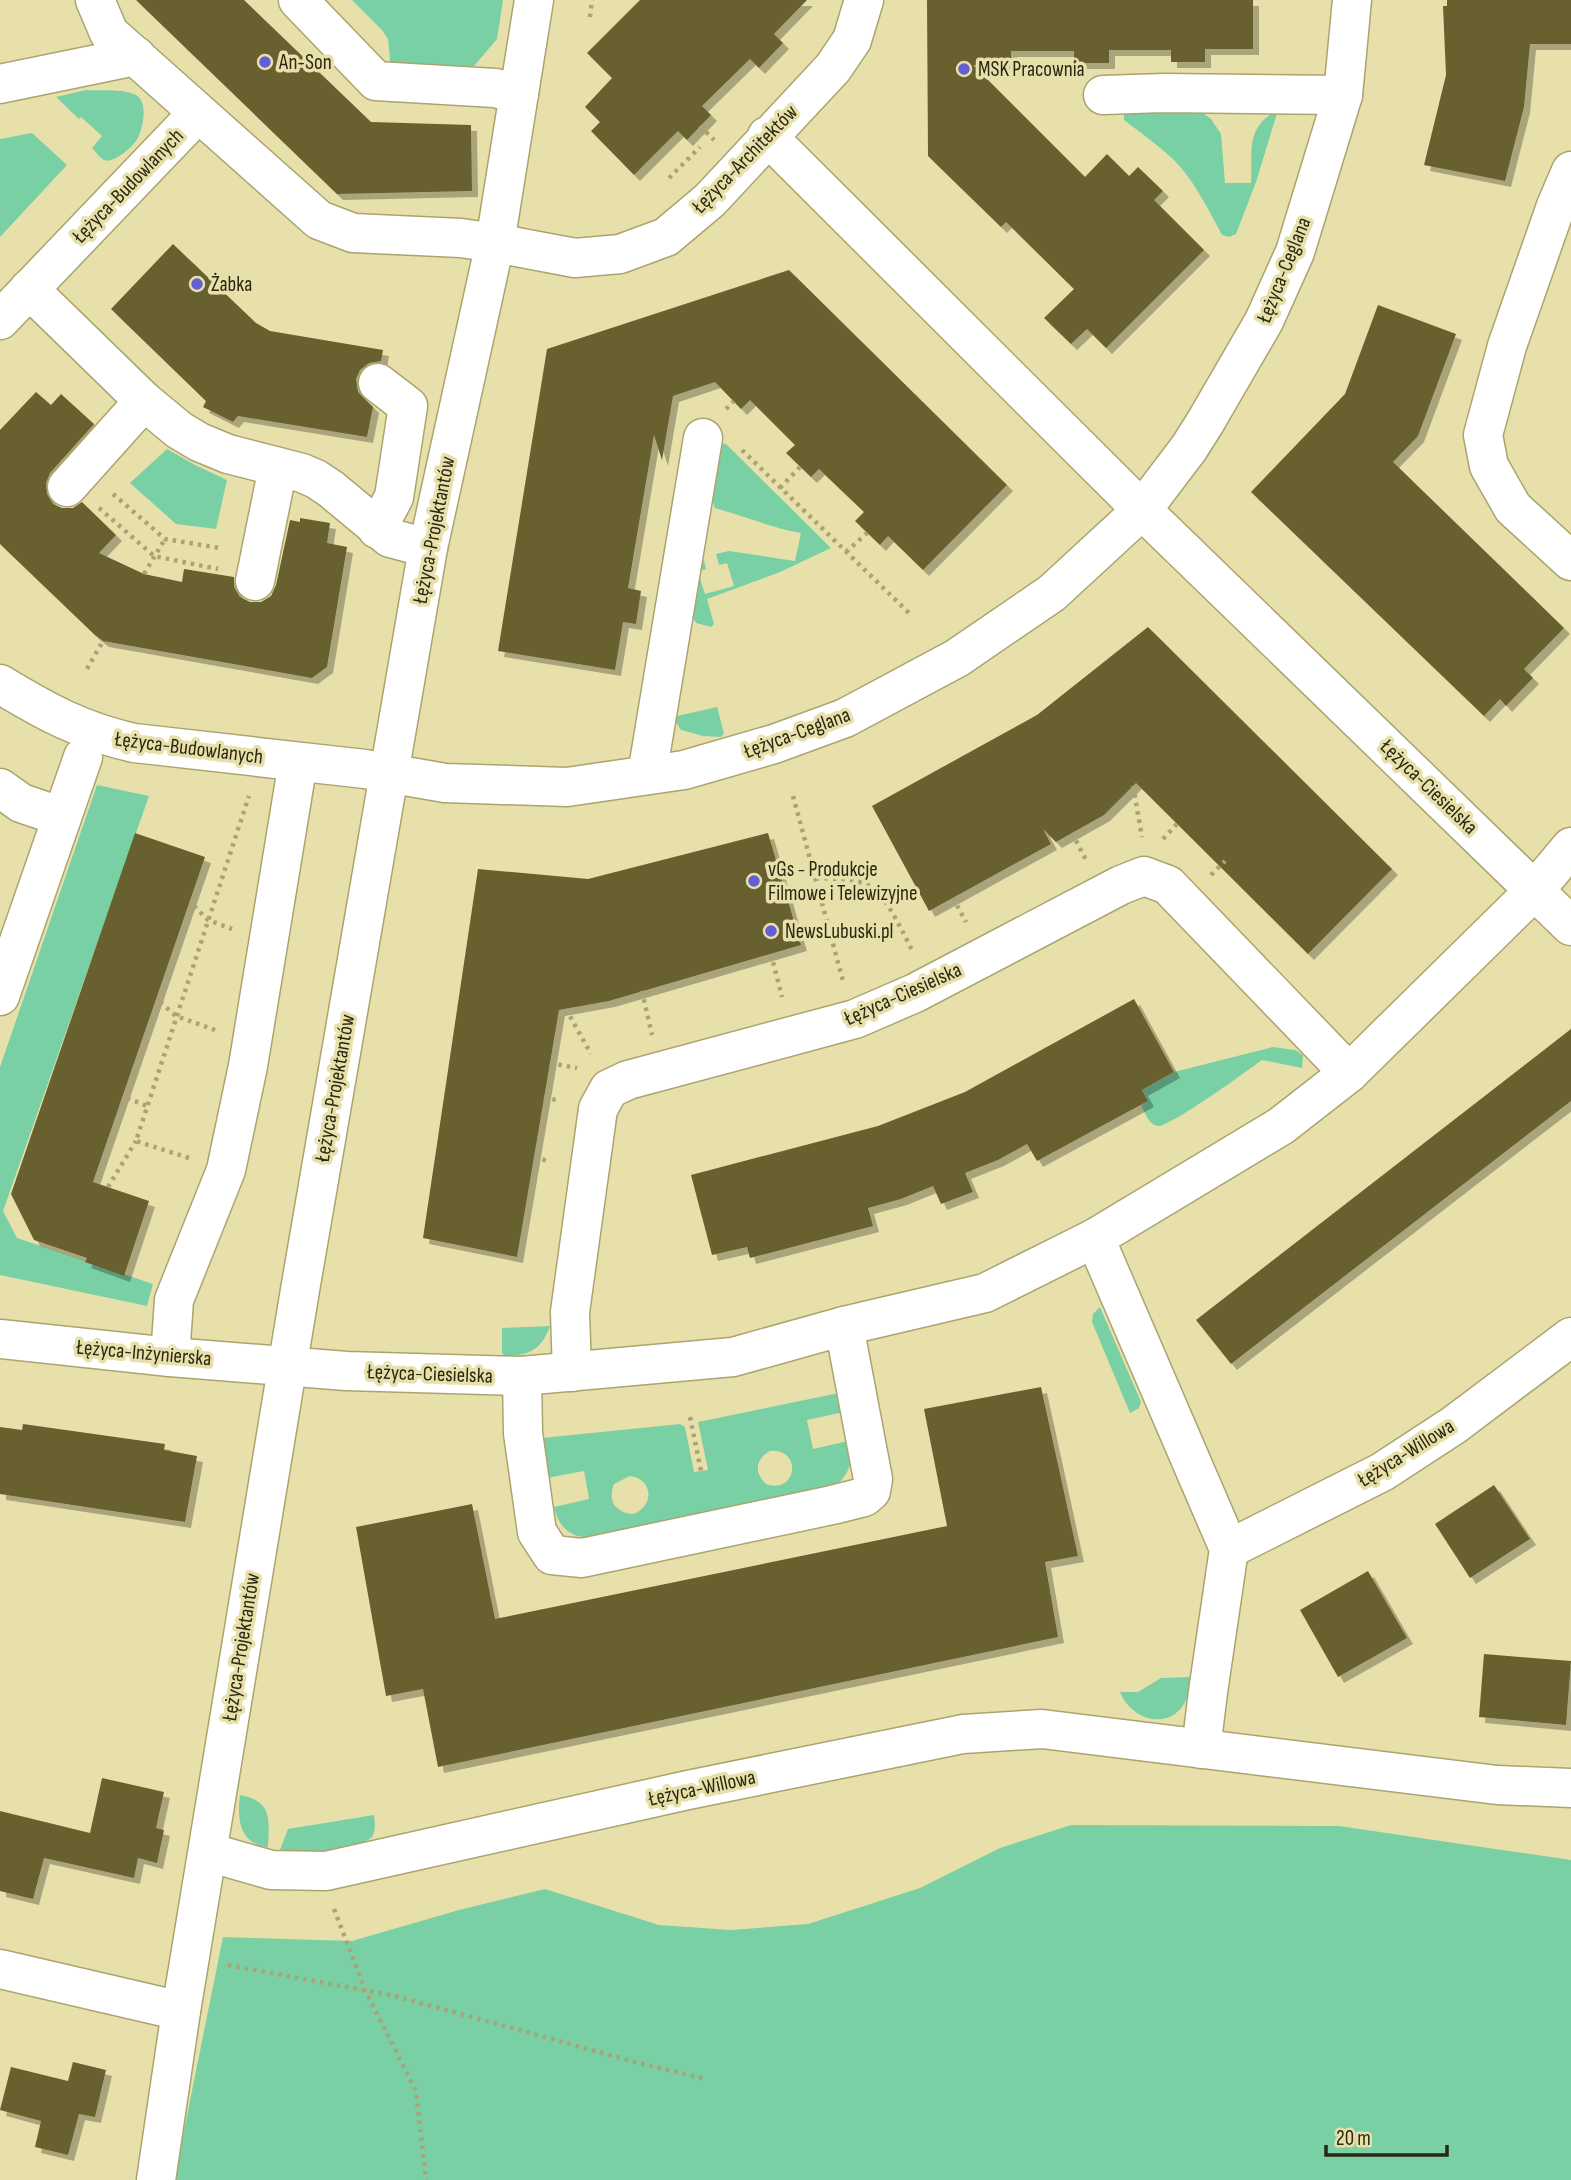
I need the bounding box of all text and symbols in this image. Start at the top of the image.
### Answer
place label: An-Son [278,50,332,75]
marker: An-Son [257,54,273,70]
place label: MSK Pracownia [978,57,1085,82]
marker: MSK Pracownia [956,61,972,77]
street label: Łężyca-Architektów [686,100,803,219]
street label: Łężyca-Budowlanych [67,124,189,249]
street label: Łężyca-Ceglana [1251,214,1316,327]
place label: Żabka [211,272,252,297]
marker: Żabka [189,276,205,292]
street label: Łężyca-Projektantów [407,454,461,607]
street label: Łężyca-Ceglana [739,702,854,764]
street label: Łężyca-Budowlanych [113,726,264,769]
street label: Łężyca-Ciesielska [1374,734,1483,840]
place label: vGs - Produkcje Filmowe i Telewizyjne [768,857,917,906]
marker: vGs - Produkcje Filmowe i Telewizyjne [746,873,762,889]
place label: NewsLubuski.pl [785,919,894,944]
marker: NewsLubuski.pl [763,923,779,939]
street label: Łężyca-Ciesielska [840,957,965,1031]
street label: Łężyca-Projektantów [310,1012,360,1165]
street label: Łężyca-Inżynierska [75,1335,212,1371]
street label: Łężyca-Ciesielska [366,1359,493,1389]
street label: Łężyca-Willowa [1352,1414,1459,1493]
street label: Łężyca-Projektantów [217,1571,265,1724]
street label: Łężyca-Willowa [645,1764,758,1812]
scale bar [1326,2114,1447,2158]
text: 20 m [1336,2126,1371,2151]

